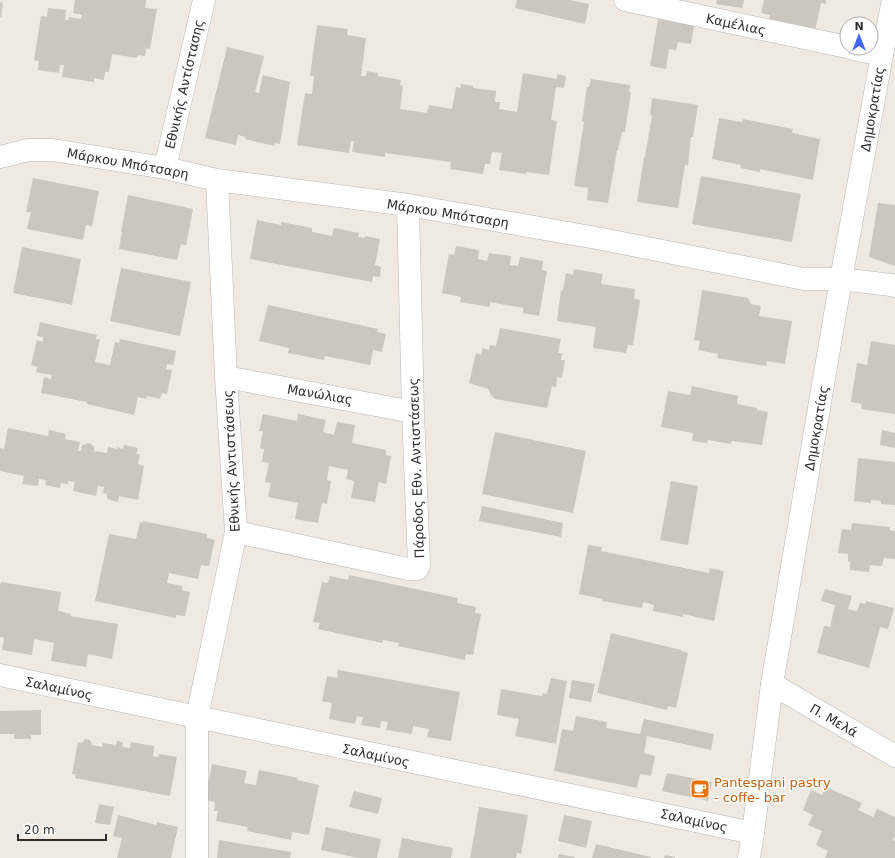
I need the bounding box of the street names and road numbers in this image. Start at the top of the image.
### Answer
street label: Καμέλιας [705,11,767,38]
street label: Εθνικής Αντίστασης [162,18,207,150]
street label: Δημοκρατίας [858,65,887,153]
street label: Μάρκου Μπότσαρη [66,145,190,182]
street label: Μάρκου Μπότσαρη [386,196,510,231]
street label: Πάροδος Εθν. Αντιστάσεως [406,377,427,559]
street label: Μανώλιας [286,381,354,408]
street label: Δημοκρατίας [802,384,831,472]
street label: Εθνικής Αντιστάσεως [220,390,243,532]
street label: Σαλαμίνος [24,674,94,703]
street label: Π. Μελά [807,701,860,740]
street label: Σαλαμίνος [341,741,411,770]
street label: Σαλαμίνος [659,806,729,835]

